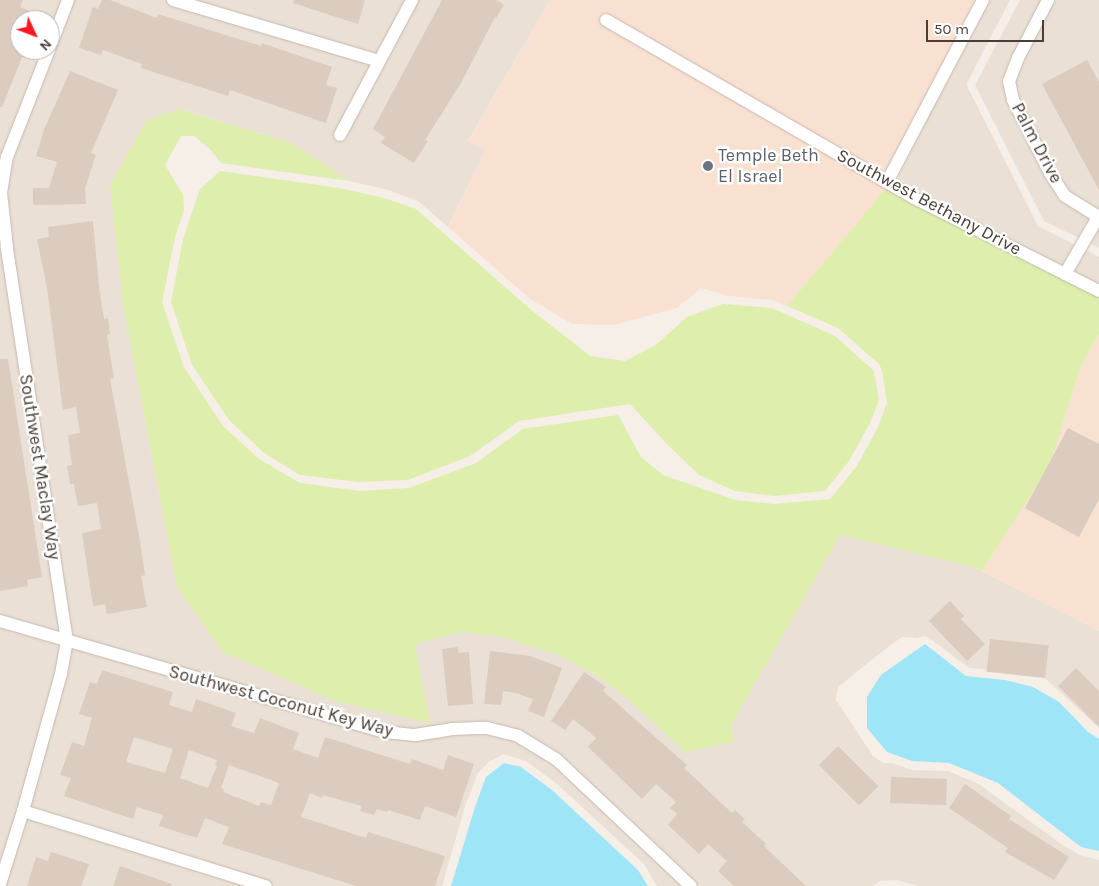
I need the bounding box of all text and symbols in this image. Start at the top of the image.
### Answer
north arrow [10,10,60,60]
scale bar [929,10,1046,42]
text: 50 m [934,20,969,38]
text: N [36,35,55,54]
street label: Palm Drive [1007,99,1067,187]
street label: Southwest Bethany Drive [833,144,1025,260]
place label: Temple Beth El Israel [718,145,819,188]
marker: Temple Beth El Israel [702,160,714,172]
street label: Southwest Maclay Way [15,373,65,561]
street label: Southwest Coconut Key Way [166,661,396,741]

